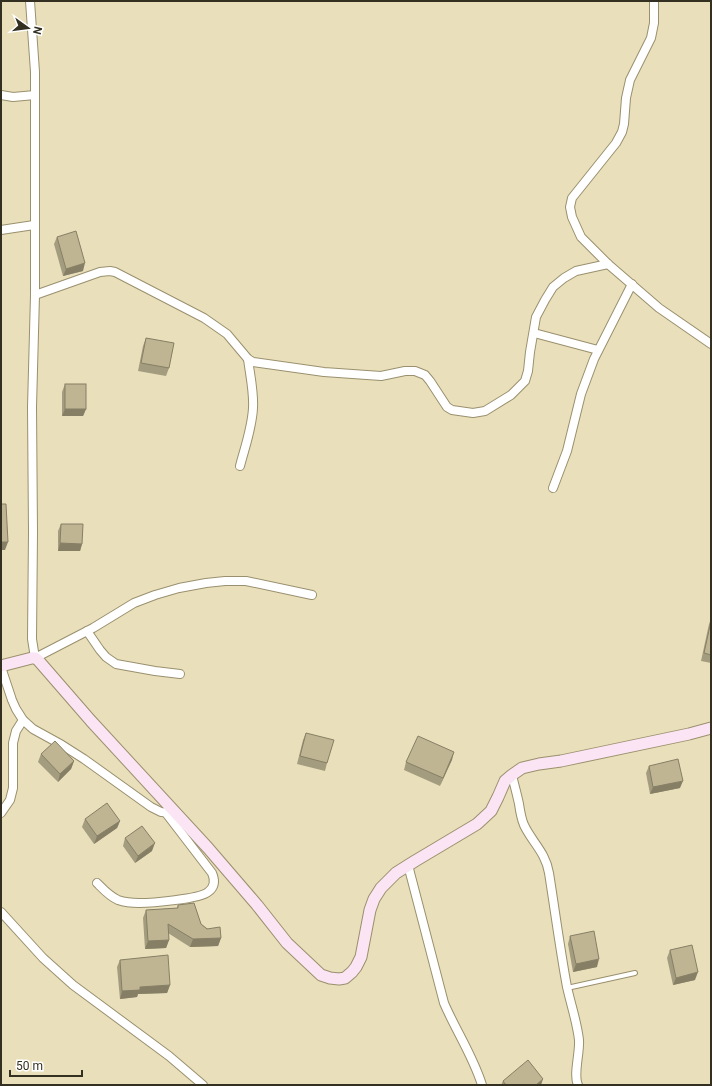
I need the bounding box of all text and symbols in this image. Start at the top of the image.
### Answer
north arrow [8,8,48,48]
text: N [30,25,44,36]
scale bar [10,1052,82,1078]
text: 50 m [16,1059,43,1073]

